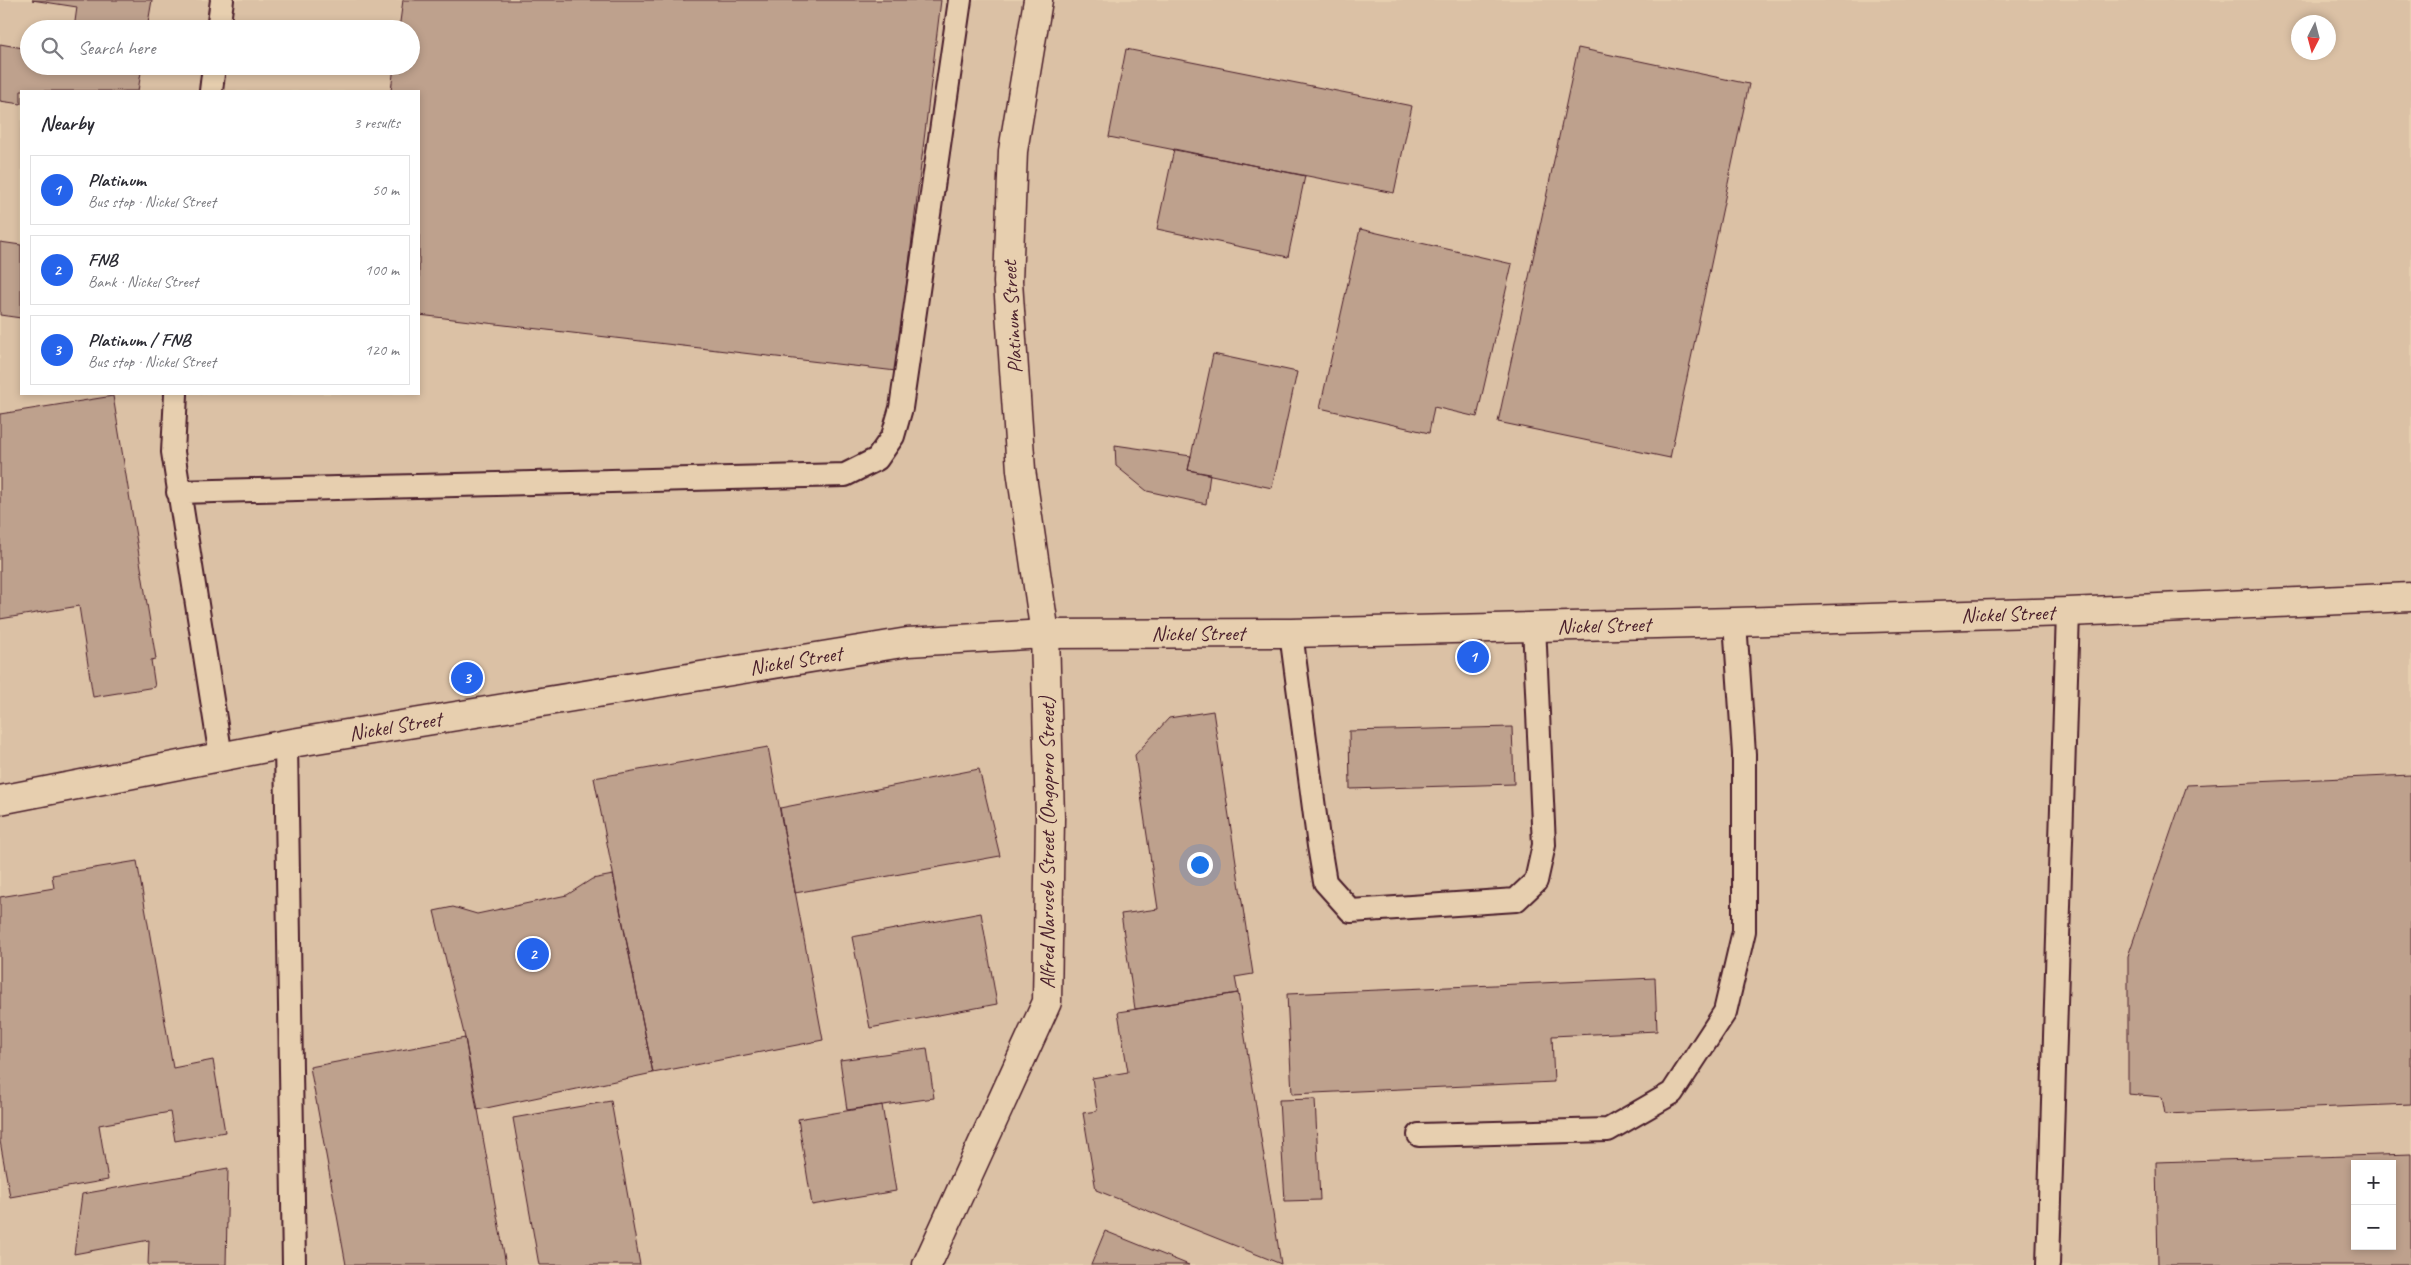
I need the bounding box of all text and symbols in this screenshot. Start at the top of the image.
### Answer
north arrow [2291,15,2336,60]
search box [20,20,420,75]
icon: search [38,34,66,62]
text: Search here [78,36,155,60]
text: Nearby [40,110,93,136]
text: 3 results [353,113,400,133]
text: Platinum [88,168,146,192]
text: 1 [53,180,61,200]
text: 50 m [372,180,399,200]
text: Bus stop · Nickel Street [88,192,216,212]
text: FNB [88,248,118,272]
street label: Platinum Street [996,258,1028,374]
text: 2 [53,260,61,280]
text: 100 m [365,260,399,280]
text: Bank · Nickel Street [88,272,198,292]
text: Platinum / FNB [88,328,190,352]
text: 3 [53,340,61,360]
text: 120 m [365,340,399,360]
text: Bus stop · Nickel Street [88,352,216,372]
street label: Nickel Street [1961,599,2058,628]
street label: Nickel Street [1557,611,1654,639]
street label: Nickel Street [1151,620,1248,647]
pin: 1 [1457,638,1489,676]
street label: Nickel Street [748,640,847,681]
pin: 3 [451,659,483,697]
street label: Alfred Naruseb Street (Ongoporo Street) [1034,696,1060,989]
street label: Nickel Street [347,705,446,746]
your location [1187,852,1213,878]
pin: 2 [517,935,549,973]
map controls [2351,1160,2396,1250]
button: + [2351,1160,2396,1205]
button: − [2351,1205,2396,1250]

